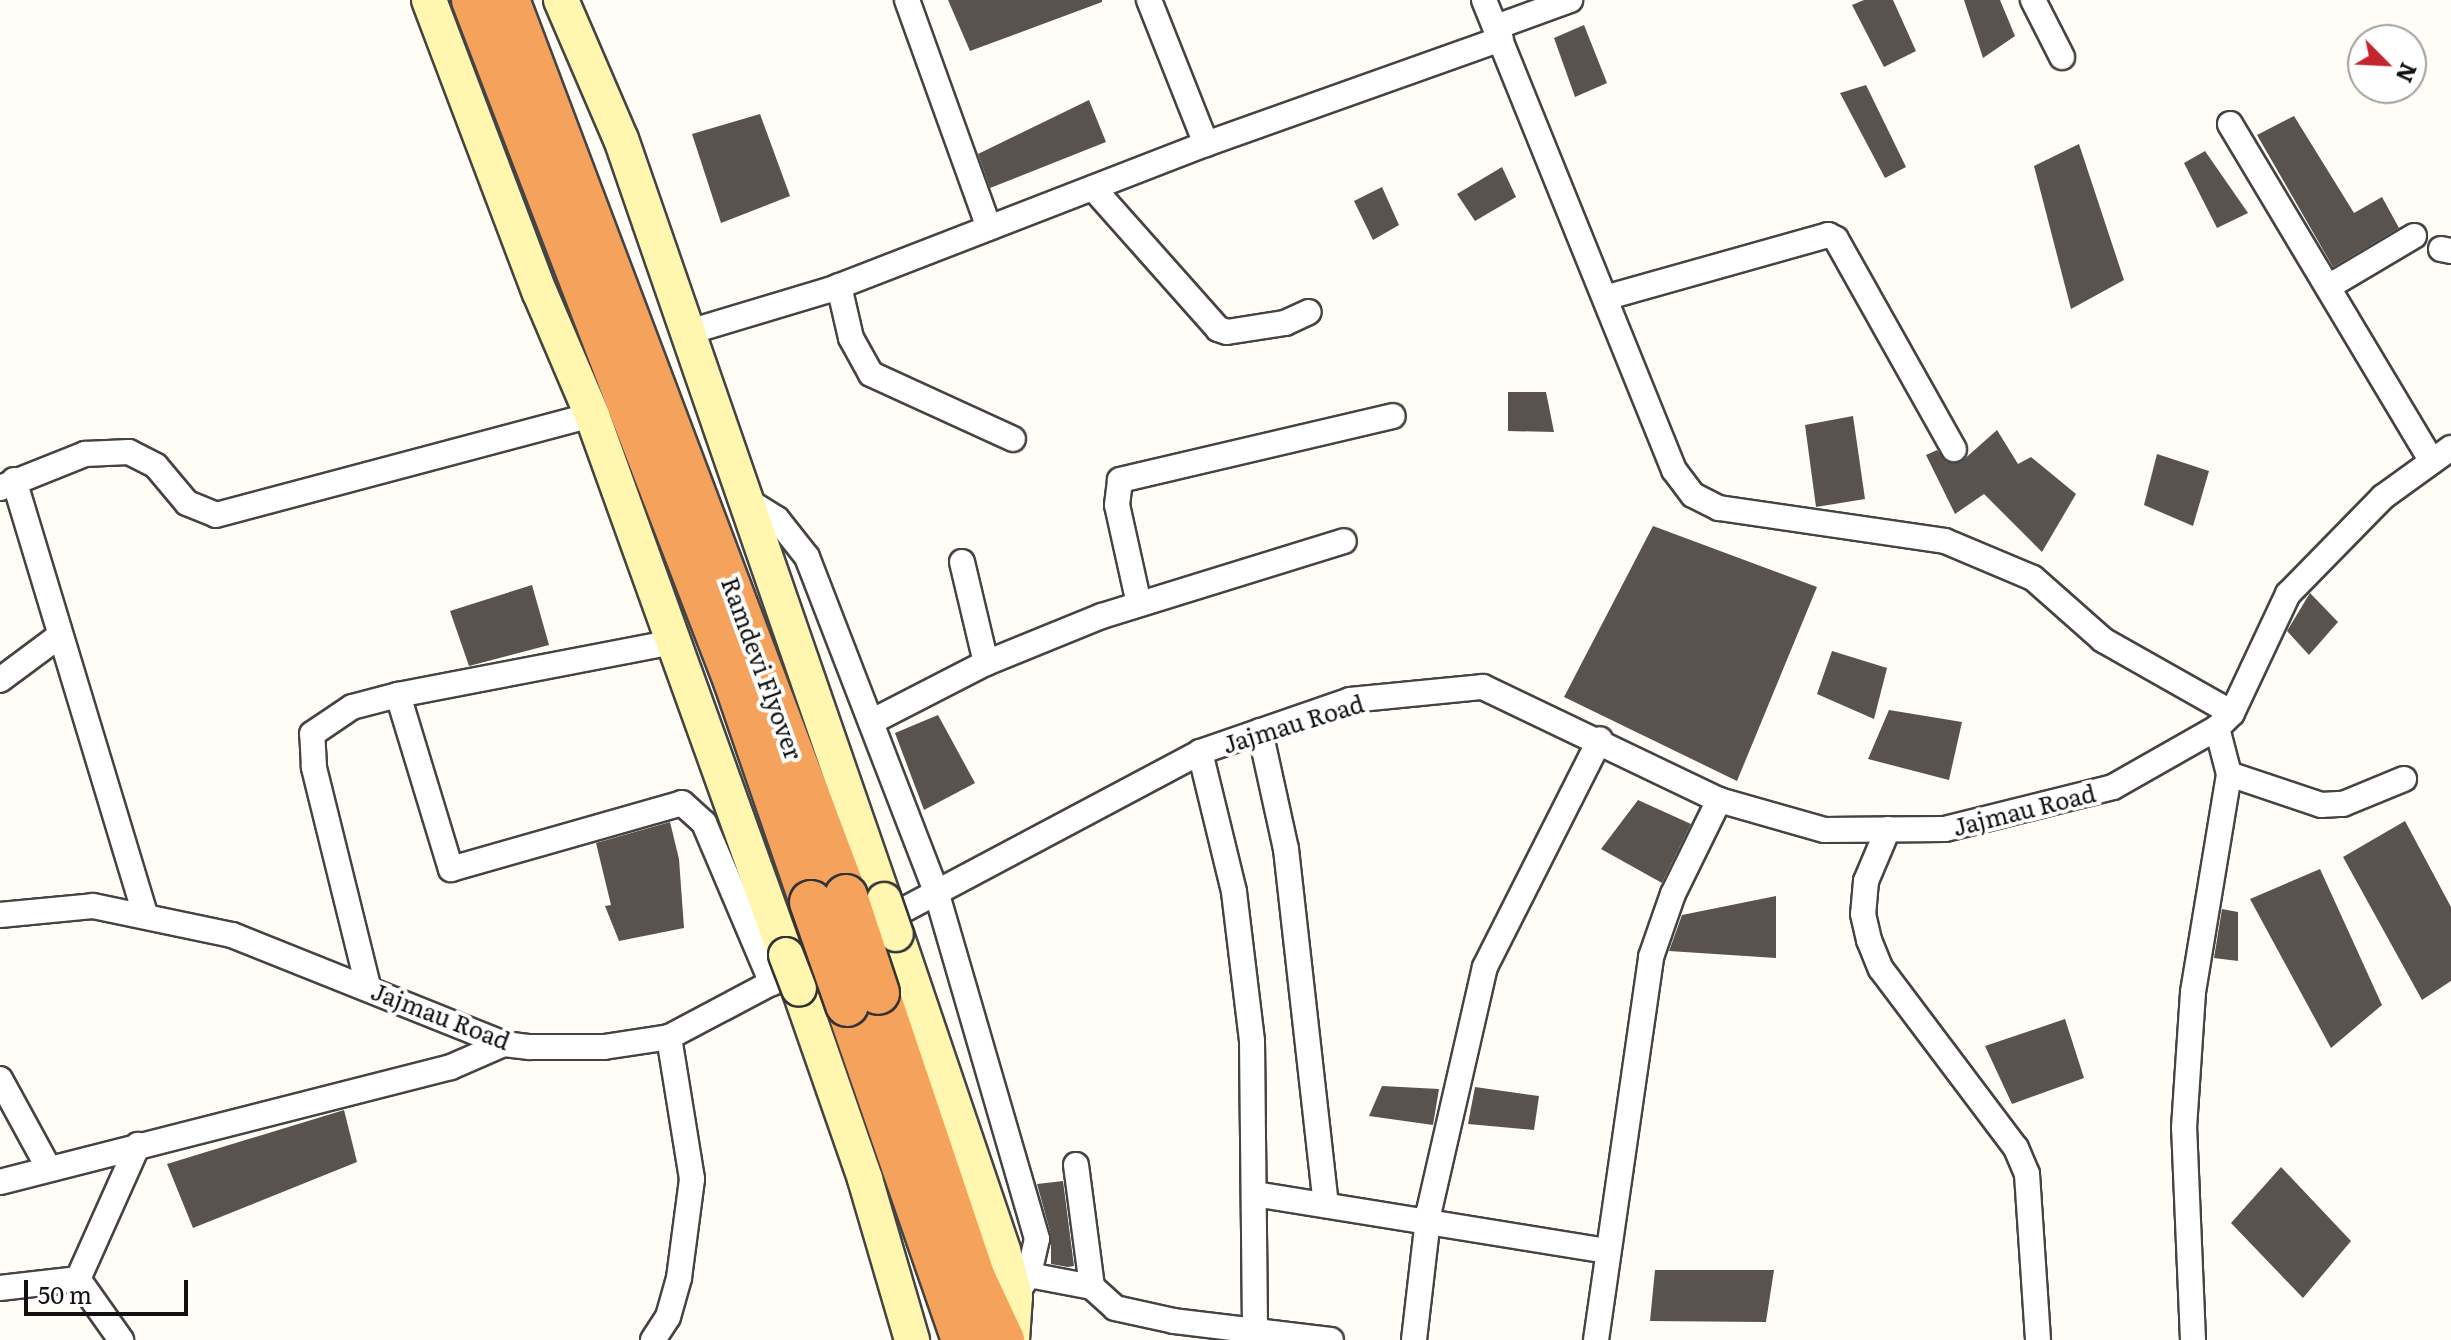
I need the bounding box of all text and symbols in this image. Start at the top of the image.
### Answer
north arrow [2347,24,2427,104]
text: N [2389,58,2426,88]
street label: Ramdevi Flyover [717,573,809,763]
street label: Jajmau Road [1219,688,1367,758]
street label: Jajmau Road [1950,777,2098,841]
street label: Jajmau Road [368,975,514,1055]
scale bar [28,1264,192,1314]
text: 50 m [38,1276,92,1311]

